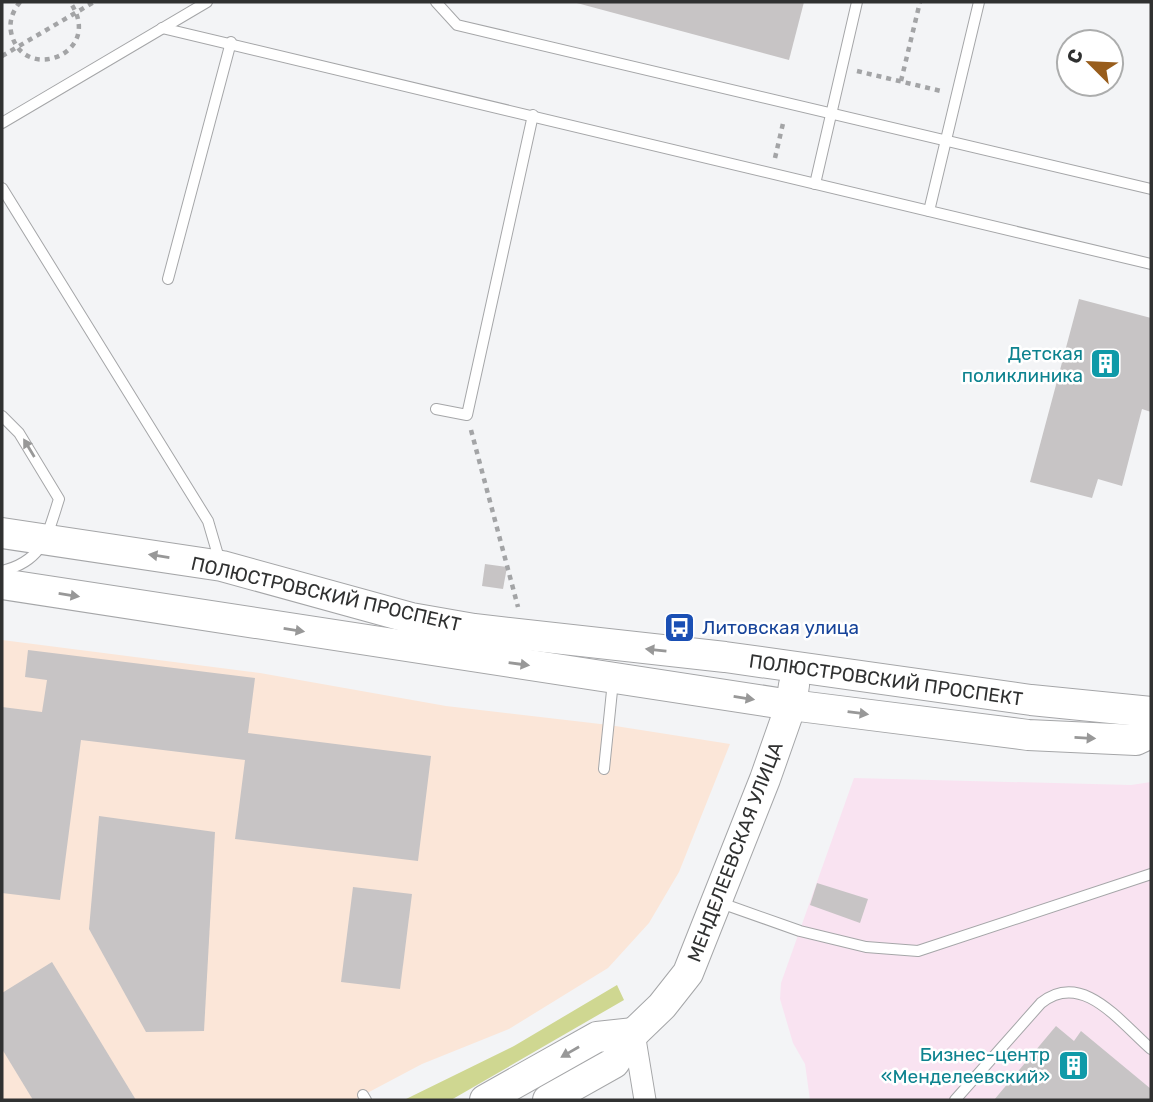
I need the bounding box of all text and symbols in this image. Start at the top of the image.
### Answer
north arrow [1055,28,1125,98]
text: С [1062,46,1088,67]
place label: Детская поликлиника [962,342,1083,387]
building icon: Детская поликлиника [1089,347,1123,381]
one-way arrow [22,439,35,458]
one-way arrow [147,550,169,561]
street label: ПОЛЮСТРОВСКИЙ ПРОСПЕКТ [189,552,463,636]
one-way arrow [58,589,80,600]
bus stop icon: Литовская улица [662,610,696,644]
place label: Литовская улица [702,616,859,639]
one-way arrow [283,625,305,636]
one-way arrow [645,644,667,655]
street label: ПОЛЮСТРОВСКИЙ ПРОСПЕКТ [748,649,1024,711]
one-way arrow [508,659,530,670]
one-way arrow [733,692,755,703]
one-way arrow [848,708,870,719]
one-way arrow [1074,733,1096,744]
street label: МЕНДЕЛЕЕВСКАЯ УЛИЦА [682,739,788,965]
place label: Бизнес-центр «Менделеевский» [881,1043,1050,1088]
one-way arrow [560,1046,580,1058]
building icon: Бизнес-центр «Менделеевский» [1056,1048,1090,1082]

